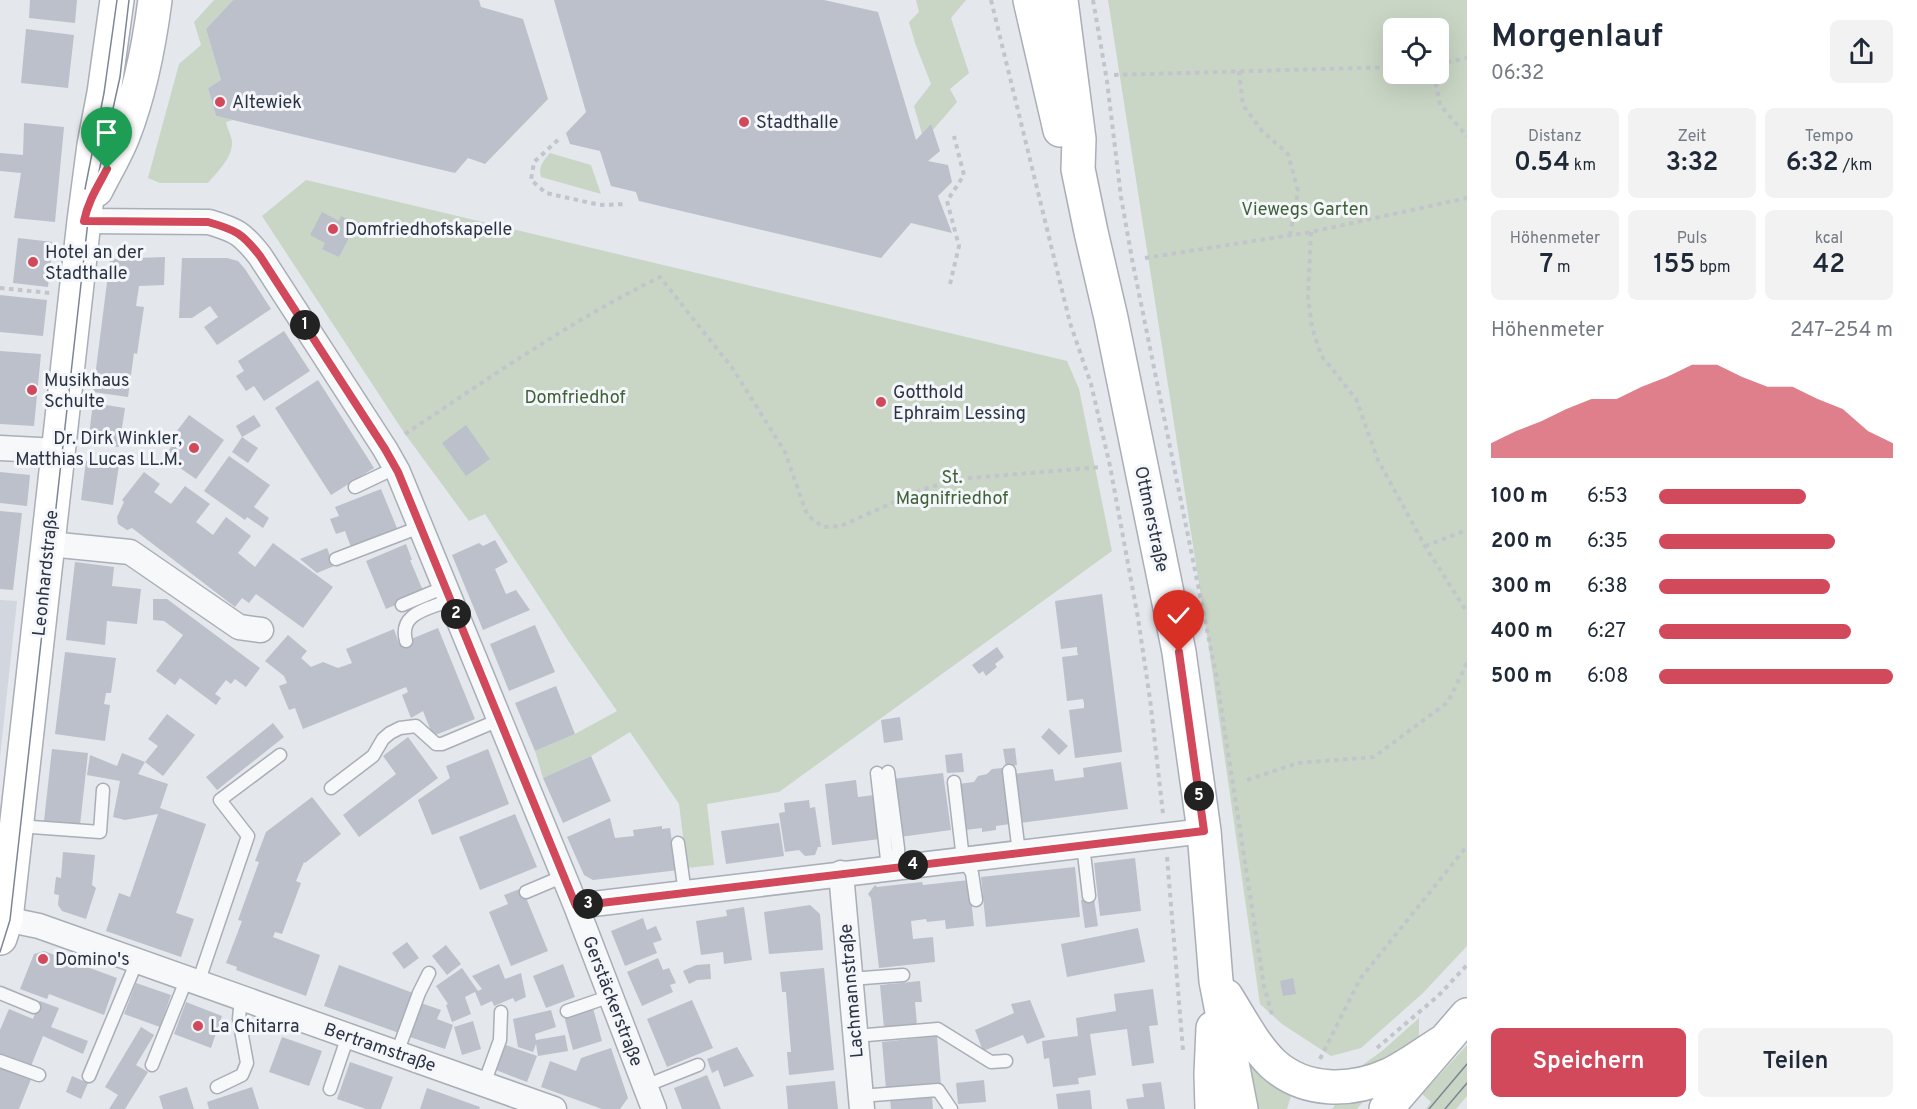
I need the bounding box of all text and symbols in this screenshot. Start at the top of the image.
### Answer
text: Morgenlauf [1491,17,1663,59]
map controls [1383,18,1449,84]
button: locate [1383,18,1449,84]
button: share [1830,20,1893,83]
text: 06:32 [1491,61,1544,87]
place label: Altewiek [232,92,302,115]
marker: Altewiek [213,95,227,109]
pin [81,107,132,169]
place label: Stadthalle [756,112,838,135]
marker: Stadthalle [737,115,751,129]
icon: arrive [90,116,123,149]
text: Distanz [1528,127,1582,147]
text: Zeit [1678,127,1706,147]
text: Tempo [1805,127,1853,147]
text: 0.54 [1514,147,1570,180]
text: 3:32 [1666,147,1718,180]
text: 6:32 [1786,147,1839,180]
text: km [1570,156,1596,176]
text: /km [1839,156,1872,176]
park label: Viewegs Garten [1241,199,1369,222]
place label: Domfriedhofskapelle [345,219,512,242]
marker: Domfriedhofskapelle [326,222,340,236]
text: Höhenmeter [1510,229,1600,249]
text: Puls [1677,229,1707,249]
text: kcal [1815,229,1843,249]
place label: Hotel an der Stadthalle [45,242,144,286]
text: 7 [1539,249,1553,282]
text: 155 [1653,249,1695,282]
text: 42 [1813,249,1845,282]
marker: Hotel an der Stadthalle [26,255,40,269]
text: m [1553,258,1571,278]
text: bpm [1695,258,1731,278]
pin: 1 [290,310,320,340]
text: 1 [302,315,308,335]
text: Höhenmeter [1491,318,1604,344]
text: 247–254 m [1790,318,1893,344]
place label: Musikhaus Schulte [44,370,129,414]
place label: Gotthold Ephraim Lessing [893,382,1026,426]
marker: Musikhaus Schulte [25,383,39,397]
park label: Domfriedhof [524,387,626,410]
marker: Gotthold Ephraim Lessing [874,395,888,409]
place label: Dr. Dirk Winkler, Matthias Lucas LL.M. [15,428,182,472]
marker: Dr. Dirk Winkler, Matthias Lucas LL.M. [187,441,201,455]
street label: Ottmerstraße [1128,464,1173,575]
park label: St. Magnifriedhof [896,467,1008,511]
text: 100 m [1491,484,1548,510]
text: 6:53 [1587,484,1628,510]
street label: Leonhardstraße [28,509,65,637]
text: 200 m [1491,529,1552,555]
text: 6:35 [1587,529,1628,555]
text: 300 m [1491,574,1552,600]
text: 6:38 [1587,574,1628,600]
pin [1153,590,1204,652]
pin: 2 [441,599,471,629]
icon: check [1162,599,1195,632]
text: 2 [451,604,461,624]
text: 400 m [1491,619,1553,645]
text: 6:27 [1587,619,1626,645]
text: 500 m [1491,664,1552,690]
text: 6:08 [1587,664,1629,690]
pin: 5 [1184,781,1214,811]
text: 5 [1194,786,1204,806]
pin: 4 [898,850,928,880]
text: 4 [908,855,918,875]
pin: 3 [573,889,603,919]
text: 3 [583,894,593,914]
street label: Lachmannstraße [835,923,870,1059]
street label: Gerstäckerstraße [576,933,647,1070]
place label: Domino's [55,949,130,972]
marker: Domino's [36,952,50,966]
place label: La Chitarra [210,1016,299,1039]
marker: La Chitarra [191,1019,205,1033]
street label: Bertramstraße [321,1019,439,1078]
button: Speichern [1491,1028,1686,1097]
button: Teilen [1698,1028,1893,1097]

